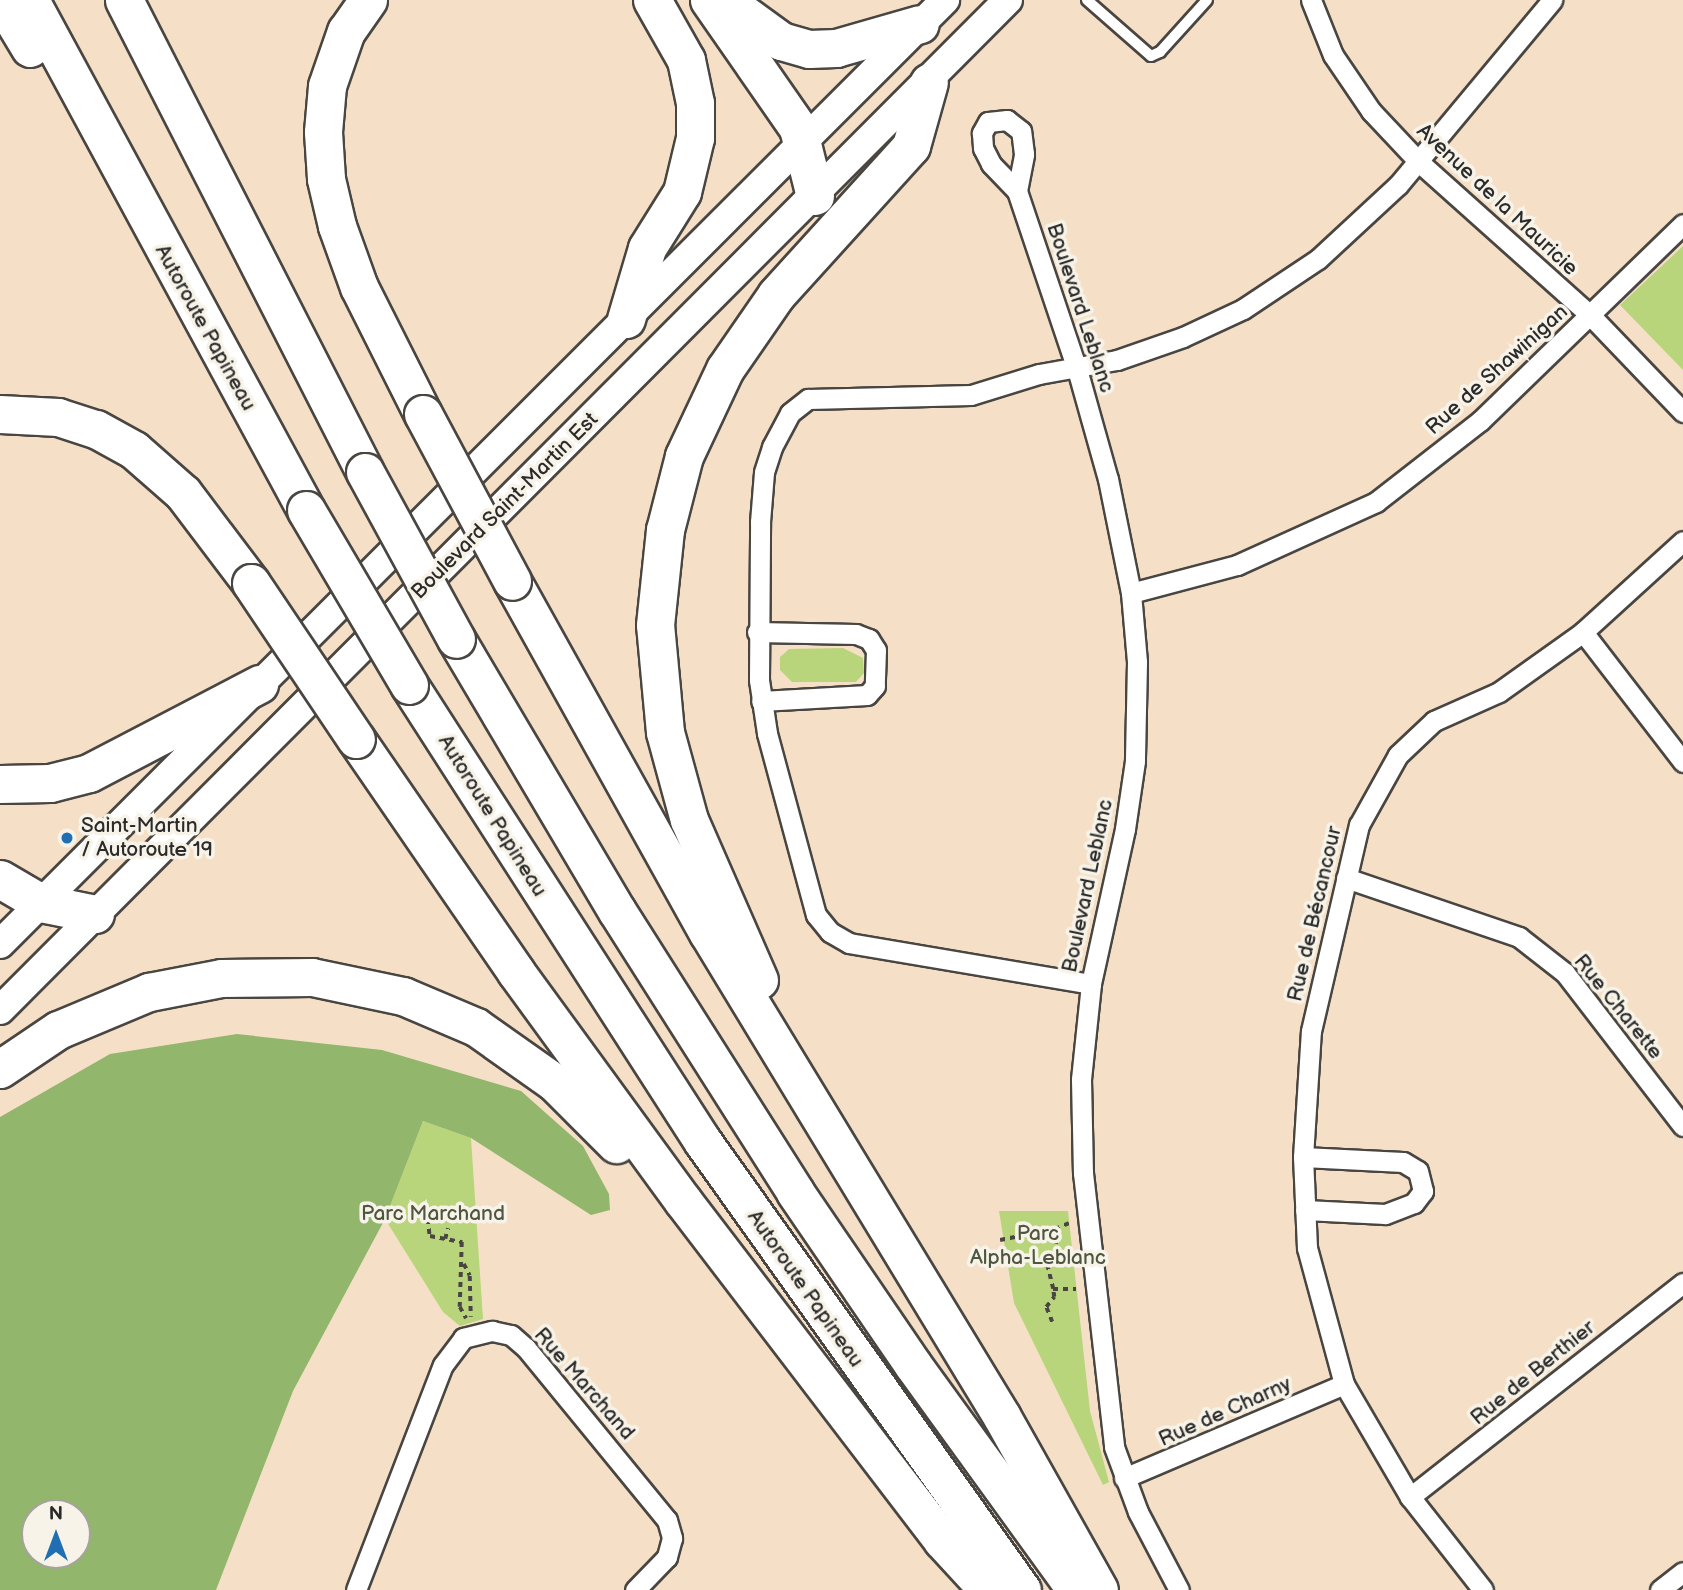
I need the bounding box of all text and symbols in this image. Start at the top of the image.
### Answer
street label: Avenue de la Mauricie [1411,119,1583,281]
street label: Boulevard Leblanc [1041,220,1119,396]
street label: Autoroute Papineau [149,241,261,415]
street label: Rue de Shawinigan [1421,299,1573,441]
street label: Boulevard Saint-Martin Est [406,407,604,605]
street label: Autoroute Papineau [432,731,552,901]
street label: Boulevard Leblanc [1057,797,1119,975]
place label: Saint-Martin / Autoroute 19 [81,813,213,863]
street label: Rue de Bécancour [1283,824,1347,1004]
marker: Saint-Martin / Autoroute 19 [59,830,75,846]
street label: Rue Charette [1568,950,1668,1064]
park label: Parc Marchand [361,1201,505,1227]
street label: Autoroute Papineau [741,1206,869,1372]
park label: Parc Alpha-Leblanc [970,1221,1106,1271]
street label: Rue de Berthier [1466,1315,1600,1431]
street label: Rue Marchand [528,1323,640,1445]
street label: Rue de Charny [1155,1372,1295,1452]
north arrow [21,1499,91,1569]
text: N [49,1503,63,1526]

